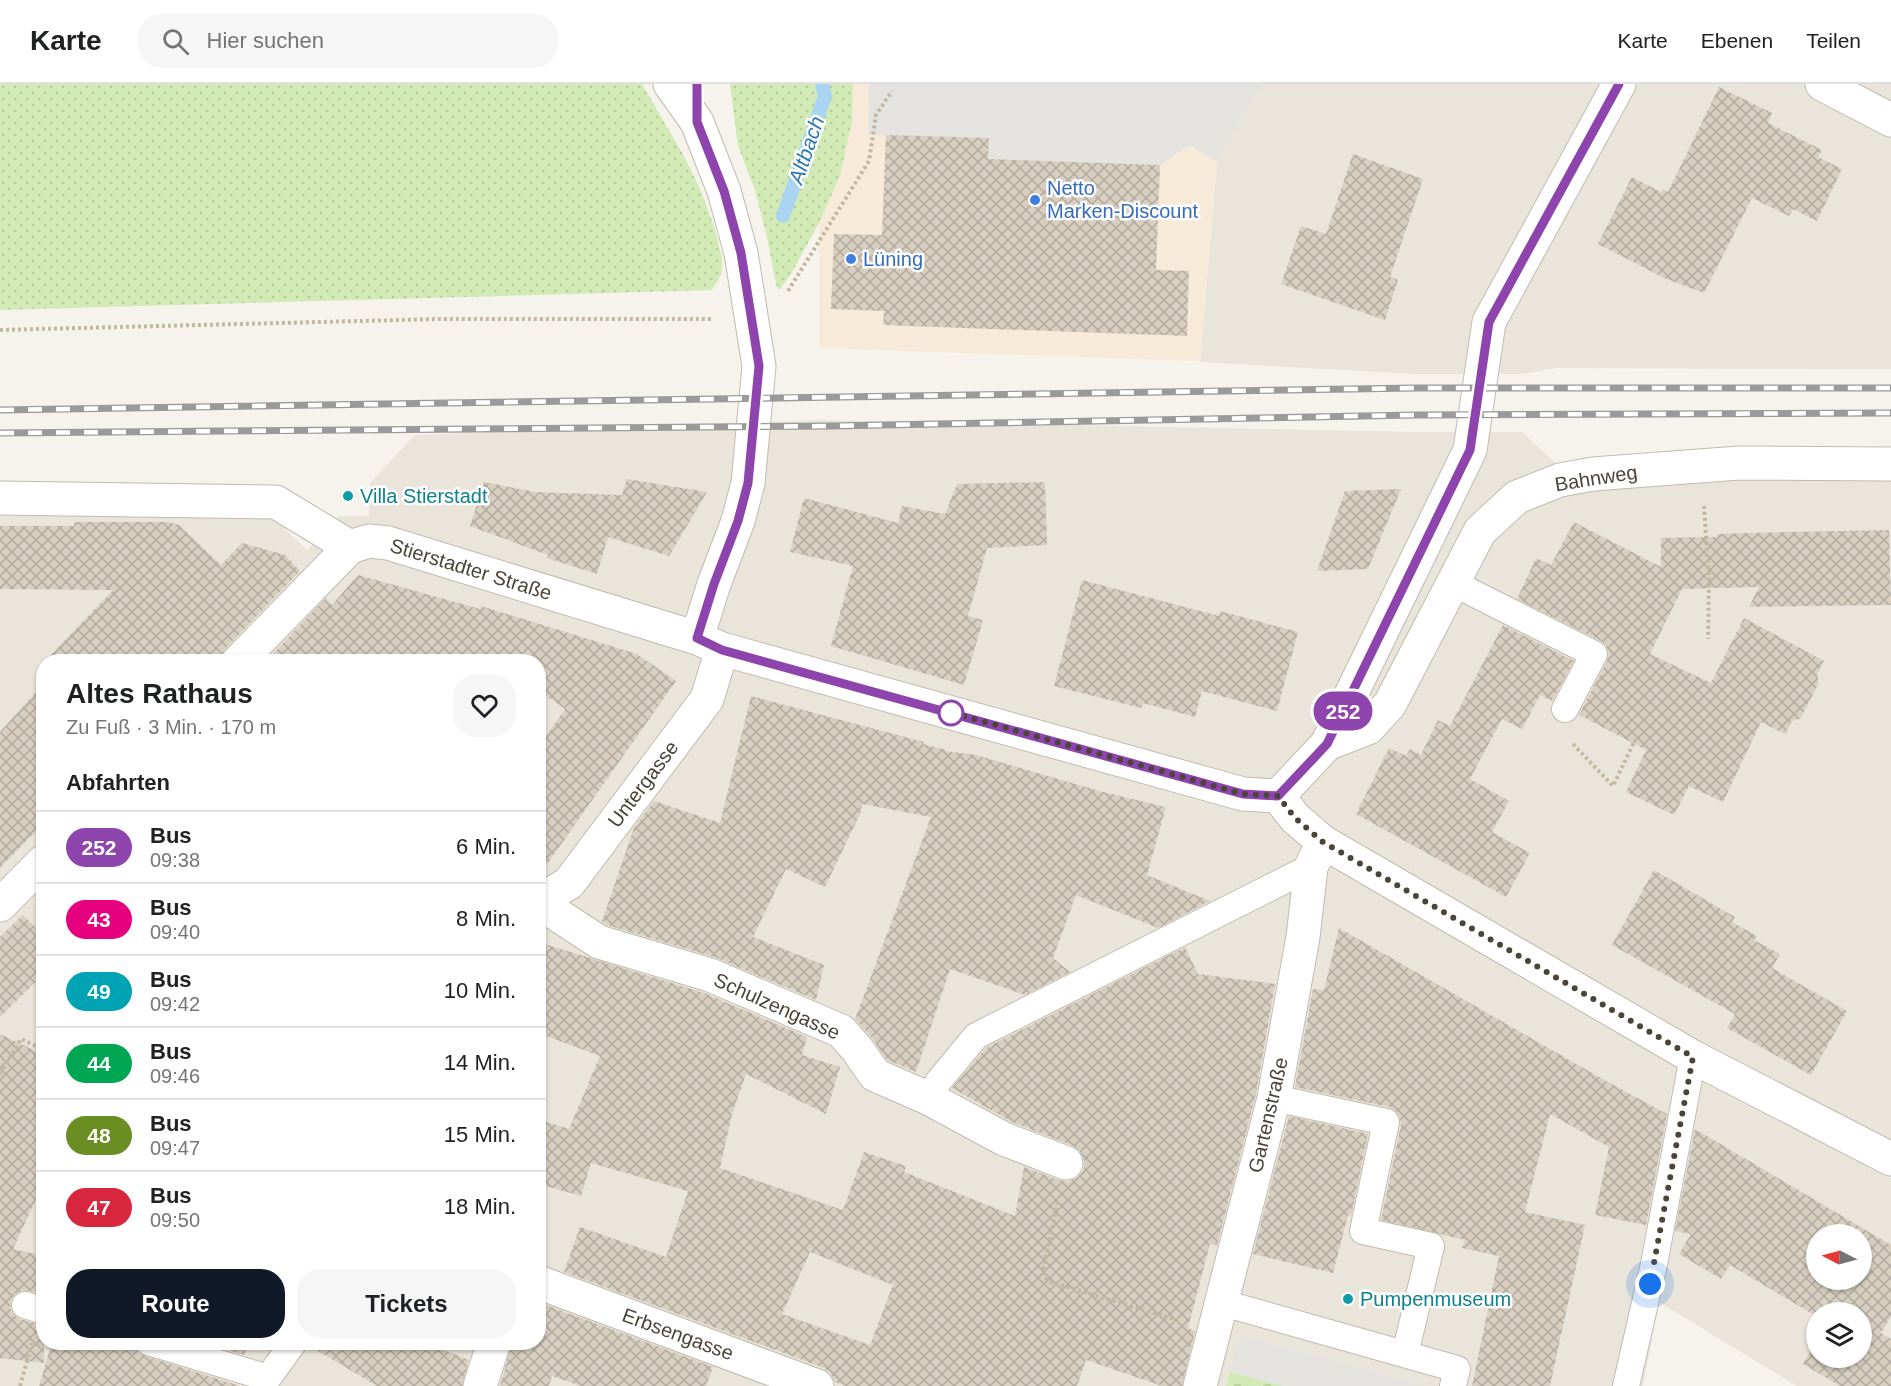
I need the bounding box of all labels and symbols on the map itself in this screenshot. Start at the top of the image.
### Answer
water label: Altbach [783,113,828,189]
place label: Netto Marken-Discount [1047,177,1199,222]
marker: Netto Marken-Discount [1028,193,1042,207]
place label: Lüning [863,248,923,270]
marker: Lüning [844,252,858,266]
street label: Bahnweg [1553,461,1639,495]
place label: Villa Stierstadt [360,485,488,507]
marker: Villa Stierstadt [341,489,355,503]
street label: Stierstadter Straße [388,534,554,604]
line badge: 252 [1308,692,1378,730]
unlabelled marker [938,700,964,726]
street label: Untergasse [603,737,683,831]
street label: Schulzengasse [711,968,843,1044]
street label: Gartenstraße [1244,1055,1292,1175]
north arrow [1806,1224,1872,1290]
your location [1635,1269,1665,1299]
place label: Pumpenmuseum [1360,1288,1511,1310]
marker: Pumpenmuseum [1341,1292,1355,1306]
street label: Erbsengasse [619,1304,737,1364]

